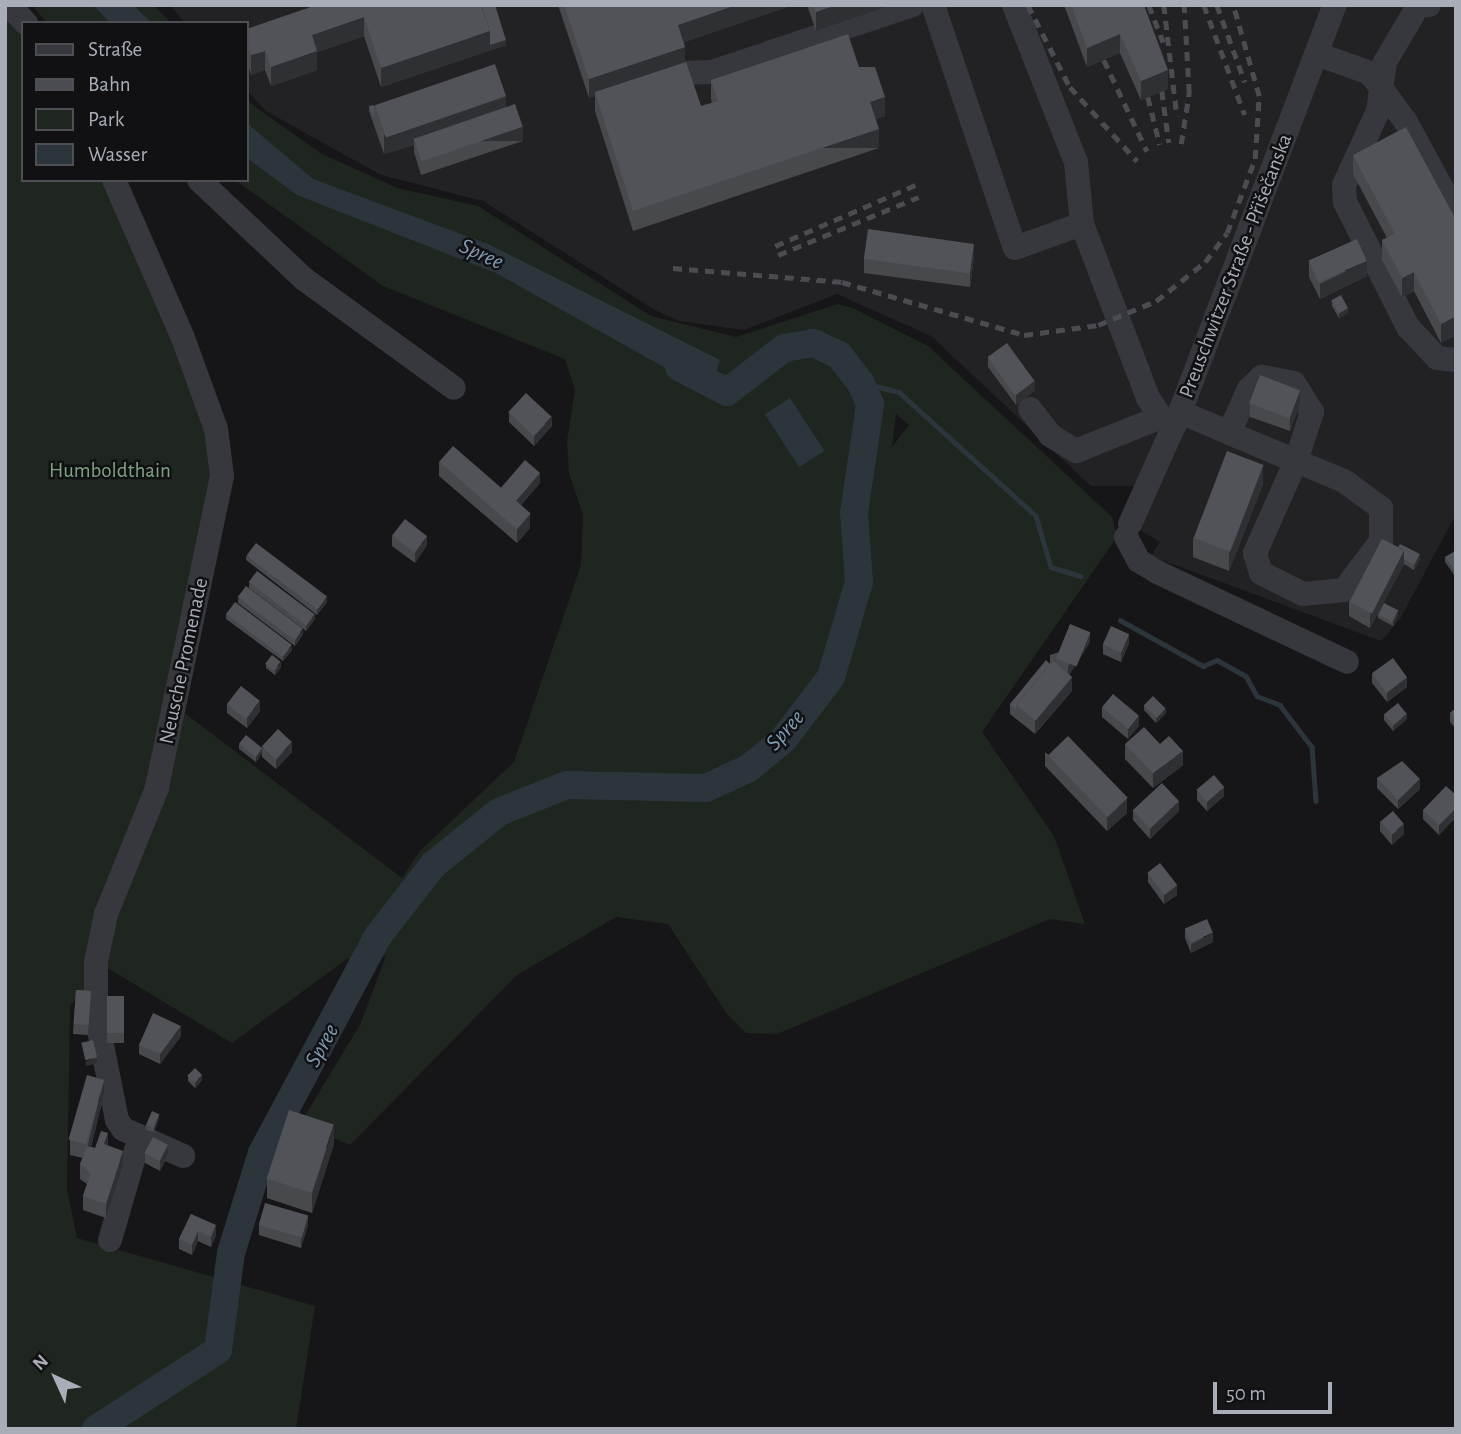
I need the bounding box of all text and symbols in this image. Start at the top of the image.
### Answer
legend [21,21,248,182]
text: Straße [88,39,142,60]
text: Bahn [88,74,131,95]
text: Park [88,109,124,130]
street label: Preuschwitzer Straße - Přišečanska [1174,130,1298,402]
text: Wasser [88,144,147,165]
water label: Spree [455,233,507,277]
park label: Humboldthain [49,458,171,484]
street label: Neusche Promenade [154,576,214,746]
water label: Spree [761,705,811,757]
water label: Spree [300,1020,346,1072]
north arrow [21,1343,91,1413]
text: N [29,1351,52,1374]
scale bar [1216,1368,1335,1412]
text: 50 m [1226,1383,1266,1404]

